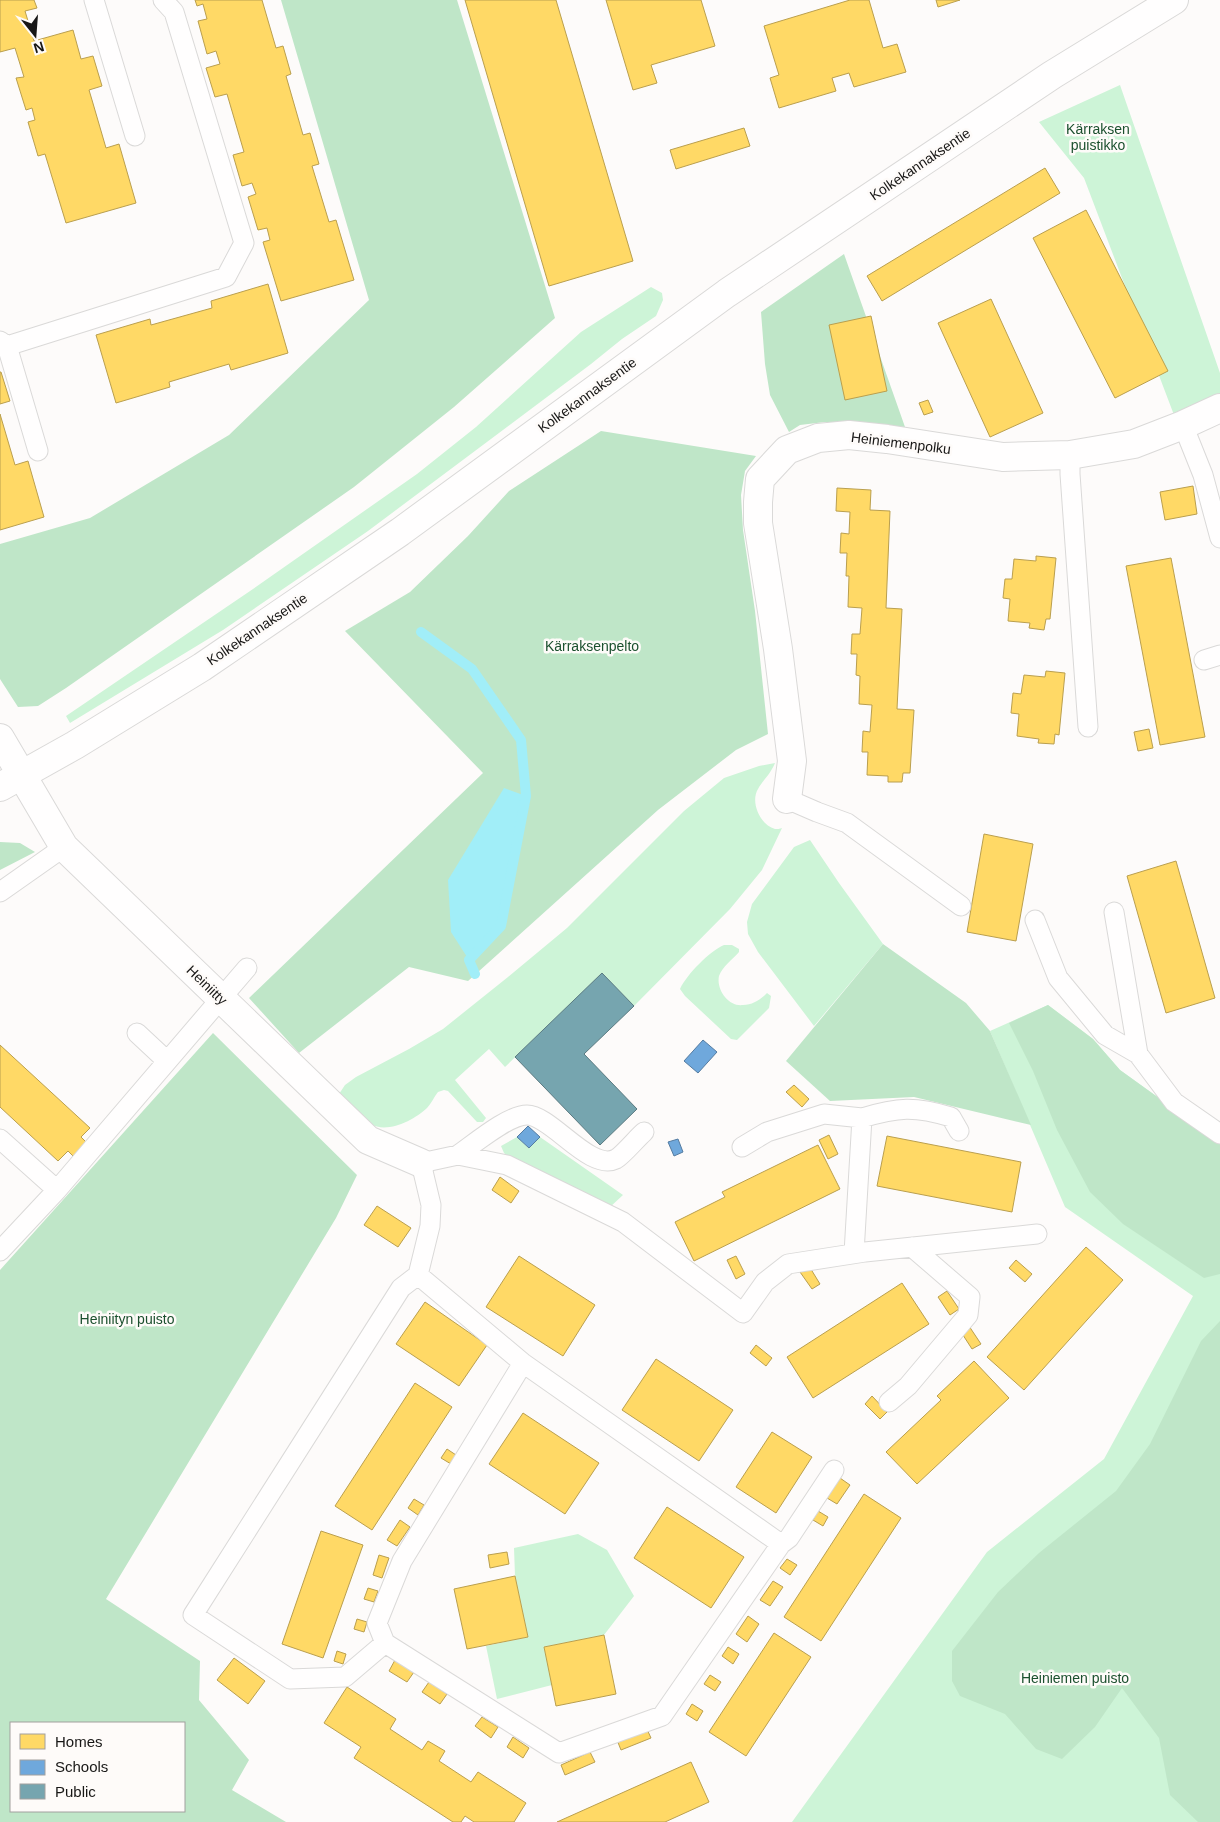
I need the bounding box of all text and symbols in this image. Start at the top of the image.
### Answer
north arrow [10,10,60,60]
text: N [32,38,46,57]
park label: Kärraksen puistikko [1066,121,1130,153]
street label: Kolkekannaksentie [867,124,973,203]
street label: Kolkekannaksentie [535,354,639,436]
street label: Heiniemenpolku [850,429,952,457]
street label: Kolkekannaksentie [204,589,310,668]
park label: Kärraksenpelto [545,638,639,654]
street label: Heiniitty [184,962,230,1008]
park label: Heiniityn puisto [80,1311,175,1327]
park label: Heiniemen puisto [1021,1670,1129,1686]
legend [10,1722,185,1812]
text: Homes [55,1733,103,1750]
text: Schools [55,1758,108,1775]
text: Public [55,1783,96,1800]

